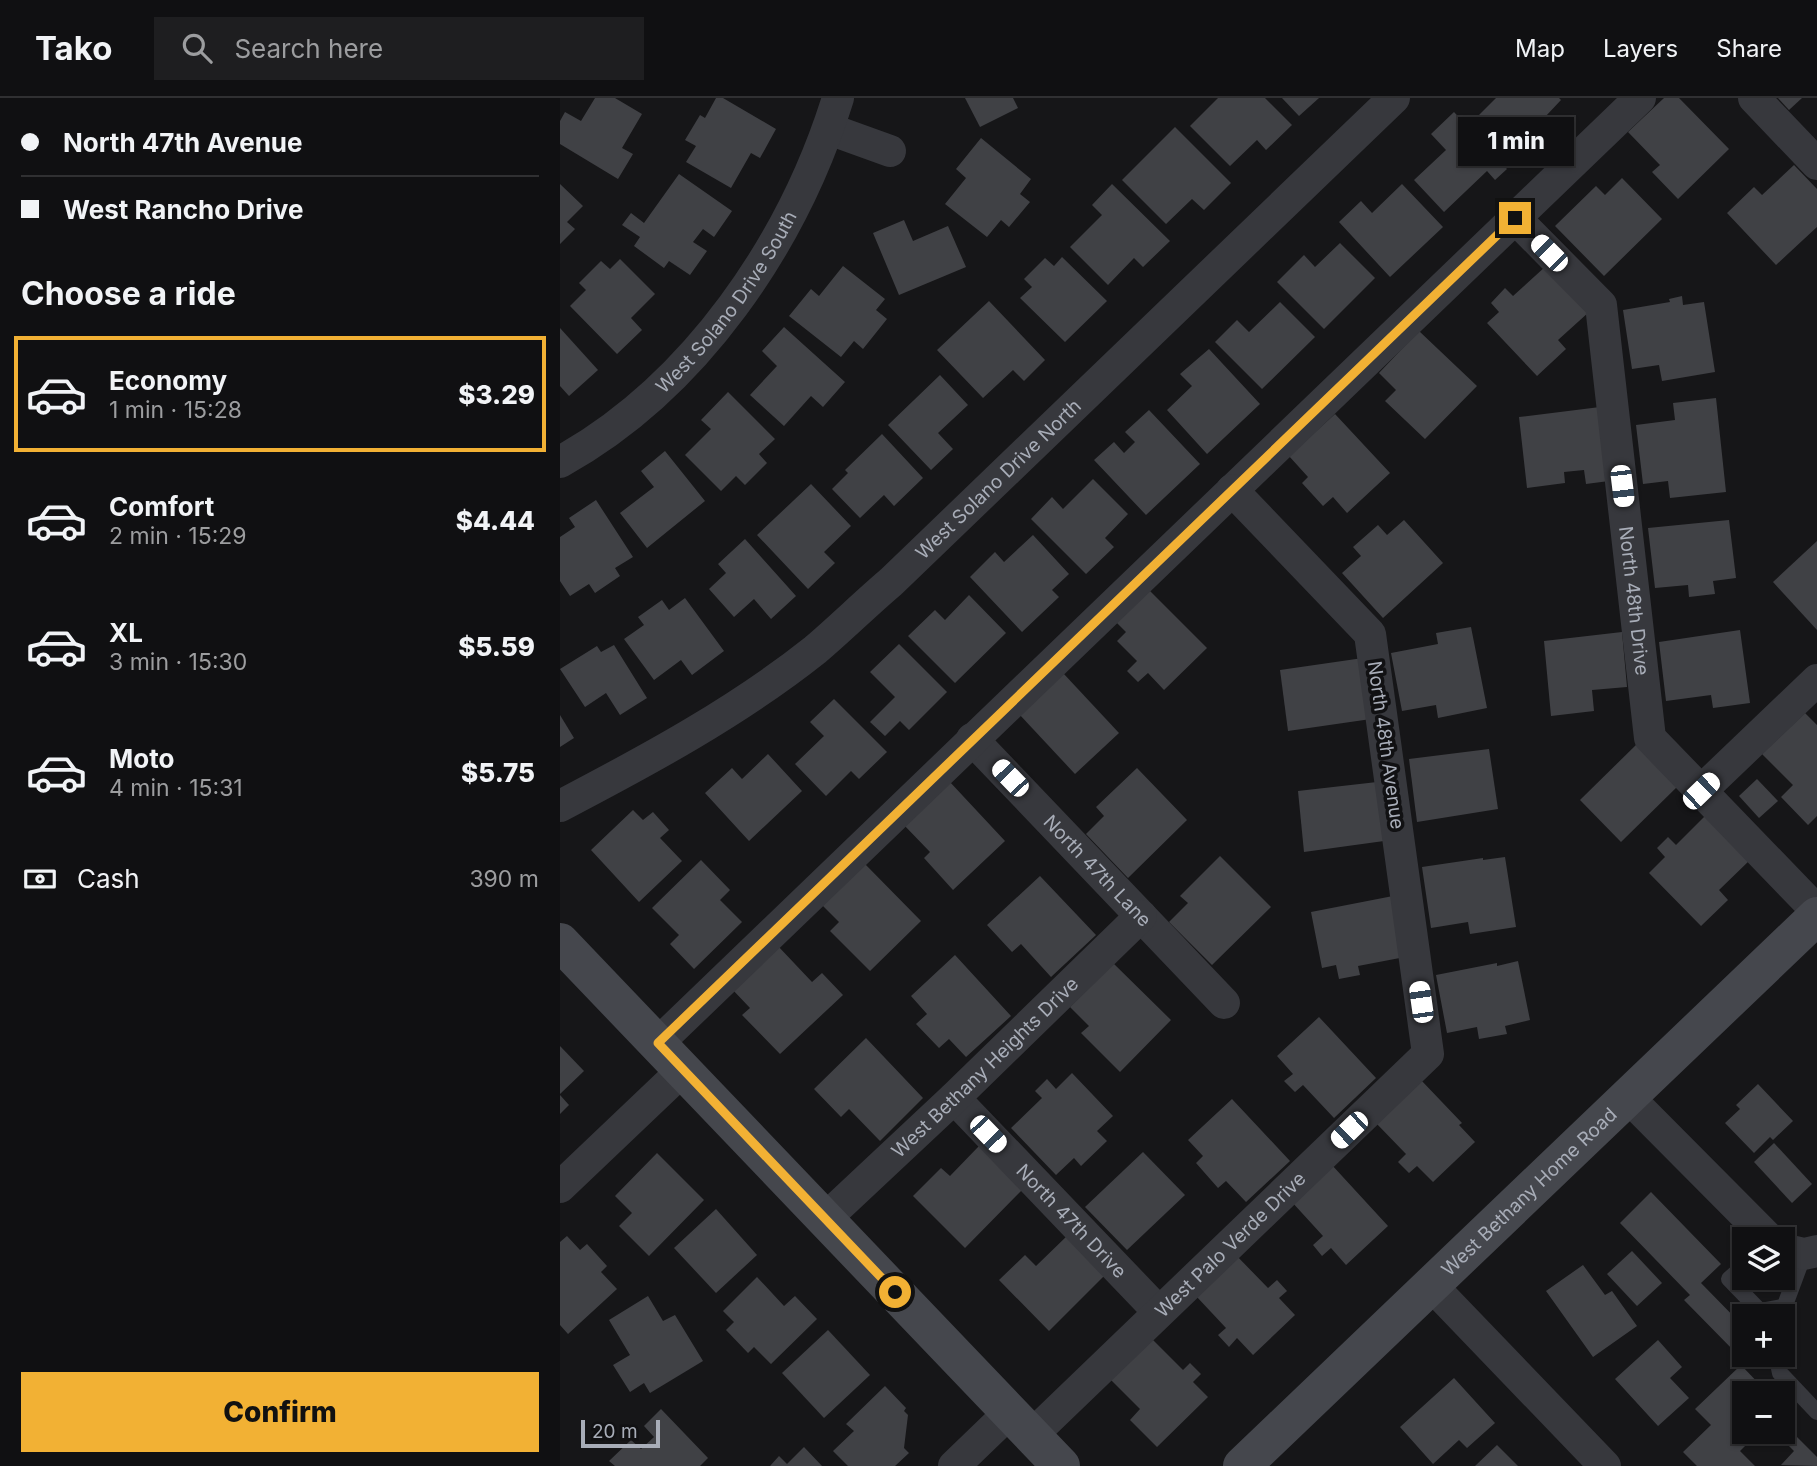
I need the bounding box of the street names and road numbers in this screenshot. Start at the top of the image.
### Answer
street label: West Solano Drive South [651,207,801,398]
street label: West Solano Drive North [911,394,1086,564]
street label: North 48th Drive [1615,525,1654,677]
street label: North 48th Avenue [1363,659,1409,831]
street label: North 47th Lane [1039,810,1156,931]
street label: West Bethany Heights Drive [887,972,1083,1162]
street label: West Bethany Home Road [1437,1103,1621,1281]
street label: North 47th Drive [1012,1159,1131,1283]
street label: West Palo Verde Drive [1150,1167,1310,1322]

